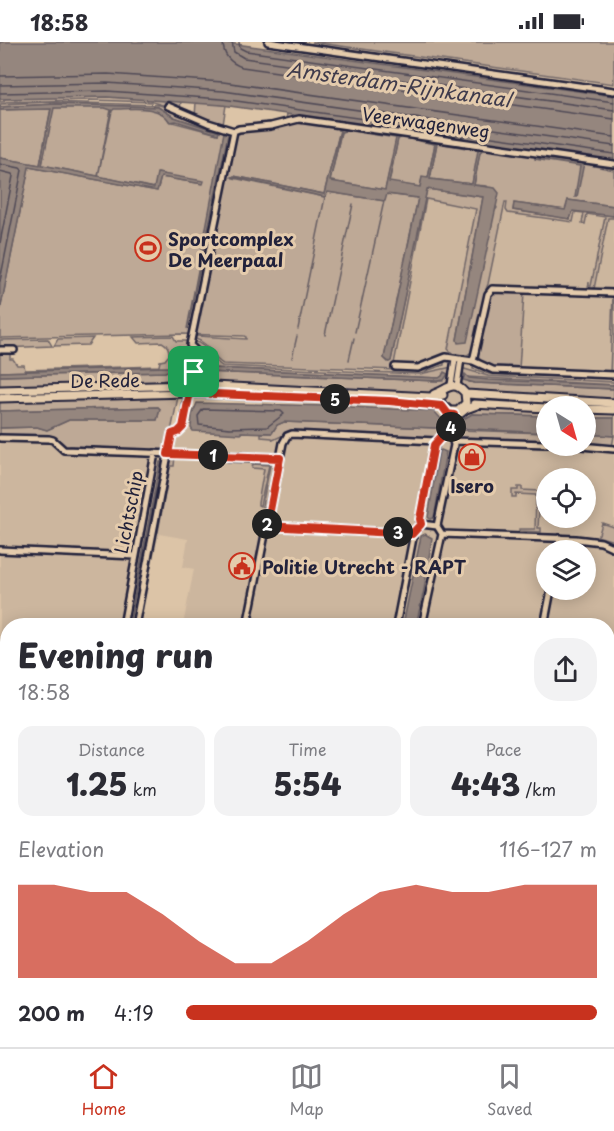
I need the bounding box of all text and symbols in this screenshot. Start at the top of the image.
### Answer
text: 18:58 [30,5,89,38]
water label: Amsterdam-Rijnkanaal [285,53,516,115]
street label: Veerwagenweg [360,100,492,144]
place label: Sportcomplex De Meerpaal [168,225,294,273]
sports icon: Sportcomplex De Meerpaal [133,233,163,263]
pin [168,346,219,397]
icon: arrive [177,355,210,388]
street label: De Rede [70,366,140,394]
pin: 5 [320,384,350,414]
text: 5 [330,387,340,411]
north arrow [536,396,596,456]
map controls [536,396,596,600]
pin: 4 [436,412,466,442]
text: 4 [446,415,456,439]
pin: 1 [198,440,228,470]
shop icon: Isero [457,442,487,472]
text: 1 [209,443,217,467]
street label: Lichtschip [107,468,149,556]
button: locate [536,468,596,528]
place label: Isero [450,472,494,499]
pin: 2 [252,509,282,539]
text: 2 [261,512,273,536]
pin: 3 [383,517,413,547]
text: 3 [393,520,403,544]
button: layers [536,540,596,600]
public building icon: Politie Utrecht - RAPT [227,551,257,581]
place label: Politie Utrecht - RAPT [262,553,467,580]
text: Evening run [18,629,213,679]
button: share [534,638,597,701]
text: 18:58 [18,677,71,707]
text: Distance [78,737,145,761]
text: Time [289,737,326,761]
text: Pace [485,737,522,761]
text: 1.25 [66,761,128,806]
text: 5:54 [274,761,341,806]
text: 4:43 [451,761,520,806]
text: km [128,777,157,801]
text: /km [520,777,556,801]
text: Elevation [18,834,104,864]
text: 116–127 m [499,834,597,864]
text: 200 m [18,998,85,1028]
text: 4:19 [114,998,154,1028]
tab: Home [82,1060,126,1120]
tab: Map [289,1060,324,1120]
tab: Saved [487,1060,532,1120]

